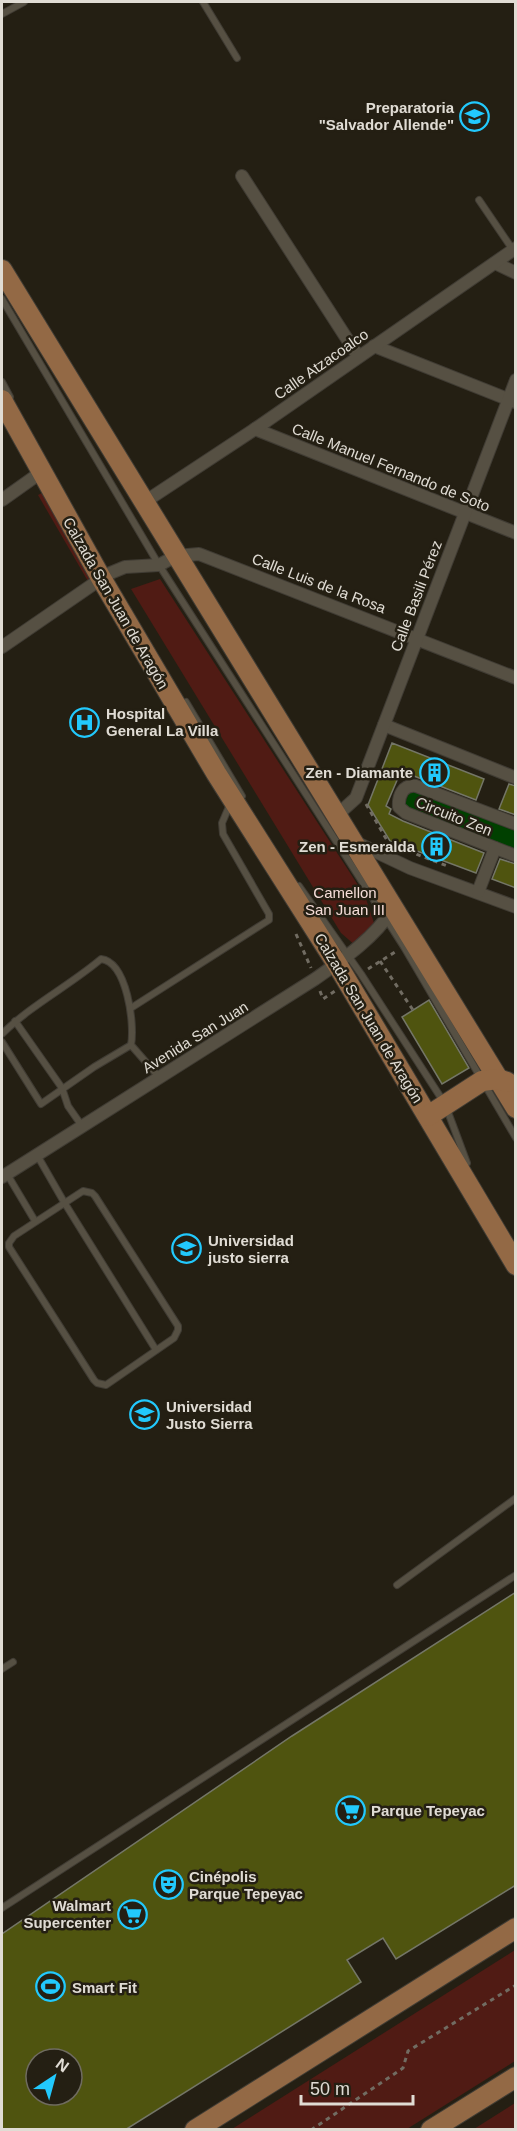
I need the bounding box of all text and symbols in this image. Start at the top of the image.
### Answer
place label: Preparatoria "Salvador Allende" [319,99,455,133]
school or university icon: Preparatoria "Salvador Allende" [459,100,491,132]
street label: Calle Atzacoalco [271,325,371,403]
street label: Calle Manuel Fernando de Soto [290,419,492,515]
street label: Calzada San Juan de Aragón [60,514,172,692]
street label: Calle Basili Pérez [387,538,445,654]
street label: Calle Luis de la Rosa [250,550,389,617]
place label: Hospital General La Villa [106,705,219,739]
hospital icon: Hospital General La Villa [69,706,101,738]
building icon: Zen - Diamante [418,756,450,788]
place label: Zen - Diamante [305,764,413,781]
street label: Circuito Zen [413,793,495,839]
building icon: Zen - Esmeralda [420,830,452,862]
place label: Zen - Esmeralda [299,838,416,855]
park label: Camellon San Juan III [305,884,385,918]
street label: Calzada San Juan de Aragón [311,930,427,1106]
street label: Avenida San Juan [139,998,251,1076]
place label: Universidad justo sierra [207,1232,294,1266]
school or university icon: Universidad justo sierra [171,1233,203,1265]
place label: Universidad Justo Sierra [166,1398,253,1432]
school or university icon: Universidad Justo Sierra [129,1399,161,1431]
supermarket icon: Parque Tepeyac [334,1794,366,1826]
place label: Parque Tepeyac [371,1802,485,1819]
place label: Cinépolis Parque Tepeyac [189,1868,303,1902]
theatre icon: Cinépolis Parque Tepeyac [152,1869,184,1901]
place label: Walmart Supercenter [23,1897,111,1931]
supermarket icon: Walmart Supercenter [116,1898,148,1930]
sports icon: Smart Fit [35,1971,67,2003]
place label: Smart Fit [72,1979,137,1996]
north arrow [24,2047,84,2107]
text: N [53,2055,72,2076]
scale bar [301,2068,414,2106]
text: 50 m [310,2079,350,2099]

